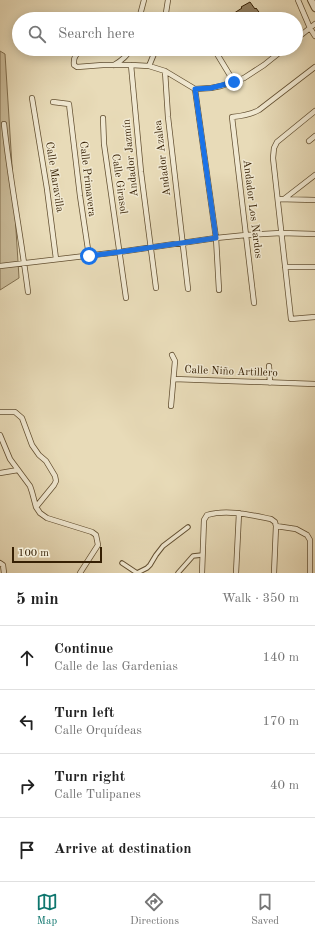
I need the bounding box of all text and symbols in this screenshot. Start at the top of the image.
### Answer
search box [12,12,303,56]
icon: search [26,23,48,45]
text: Search here [58,27,135,42]
route end [225,73,243,91]
street label: Andador Jazmín [121,118,141,197]
street label: Andador Azalea [153,119,173,197]
street label: Calle Maravilla [43,141,65,214]
street label: Calle Primavera [77,141,97,218]
street label: Calle Girasol [109,153,129,215]
street label: Andador Los Nardos [240,159,264,259]
route start [80,247,98,265]
street label: Calle Niño Artillero [184,365,278,379]
scale bar [12,545,102,564]
text: 100 m [18,548,49,559]
text: 5 min [16,591,59,608]
text: Walk · 350 m [222,592,299,605]
text: Continue [54,642,113,657]
icon: ahead [16,647,38,669]
text: 140 m [262,651,299,664]
text: Calle de las Gardenias [54,660,178,673]
text: Turn left [54,706,114,721]
icon: left [16,711,38,733]
text: 170 m [262,715,299,728]
text: Calle Orquídeas [54,724,142,737]
text: Turn right [54,770,125,785]
icon: right [16,775,38,797]
text: 40 m [270,779,299,792]
text: Calle Tulipanes [54,788,141,801]
icon: arrive [16,839,38,861]
text: Arrive at destination [54,842,192,857]
tab: Map [36,891,58,929]
tab: Directions [130,891,179,929]
tab: Saved [251,891,279,929]

